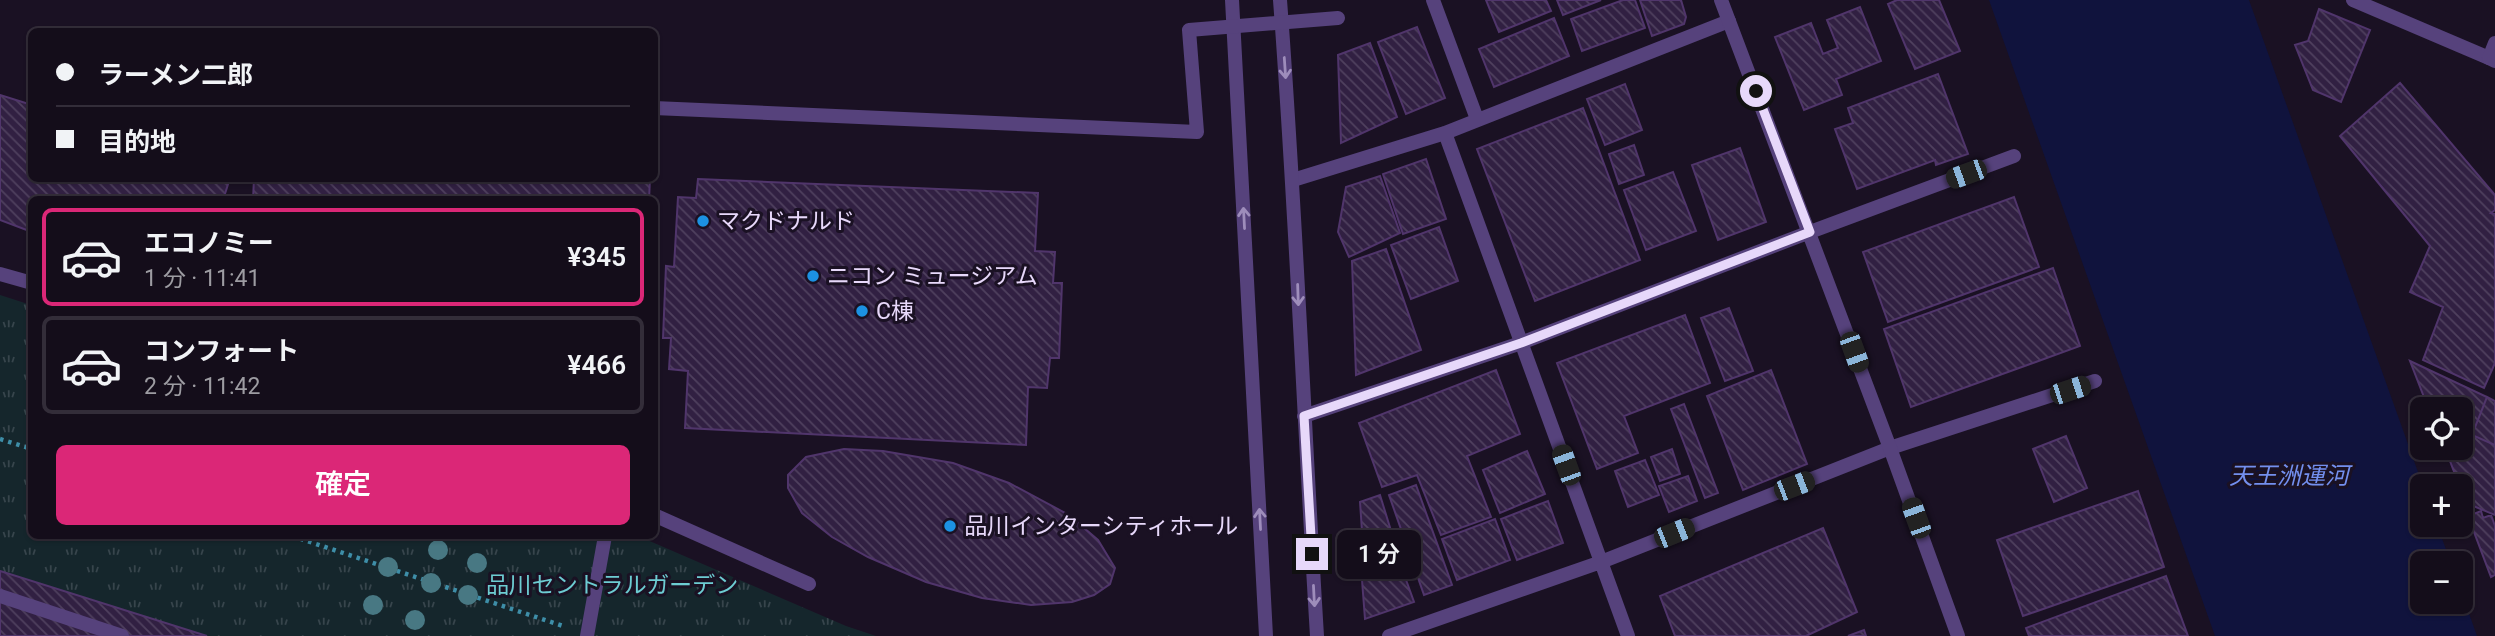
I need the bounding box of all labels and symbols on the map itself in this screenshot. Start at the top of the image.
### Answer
one-way arrow [1279,56,1292,79]
route start [1740,75,1772,107]
car [1943,157,1990,191]
place label: マクドナルド [717,208,855,235]
one-way arrow [1237,208,1250,230]
marker: マクドナルド [695,213,711,229]
place label: ニコン ミュージアム [827,263,1038,290]
marker: ニコン ミュージアム [805,268,821,284]
one-way arrow [1292,283,1305,306]
place label: C棟 [876,298,914,325]
marker: C棟 [854,303,870,319]
car [1837,329,1872,375]
car [2047,374,2094,406]
car [1549,442,1584,488]
water label: 天王洲運河 [2229,462,2353,490]
car [1771,469,1818,503]
car [1899,495,1934,541]
one-way arrow [1253,508,1266,531]
place label: 品川インターシティホール [964,513,1238,540]
car [1651,515,1698,551]
marker: 品川インターシティホール [942,518,958,534]
callout: 1 分 [1336,530,1420,578]
route end [1296,538,1328,570]
park label: 品川セントラルガーデン [486,572,738,599]
one-way arrow [1308,584,1321,607]

